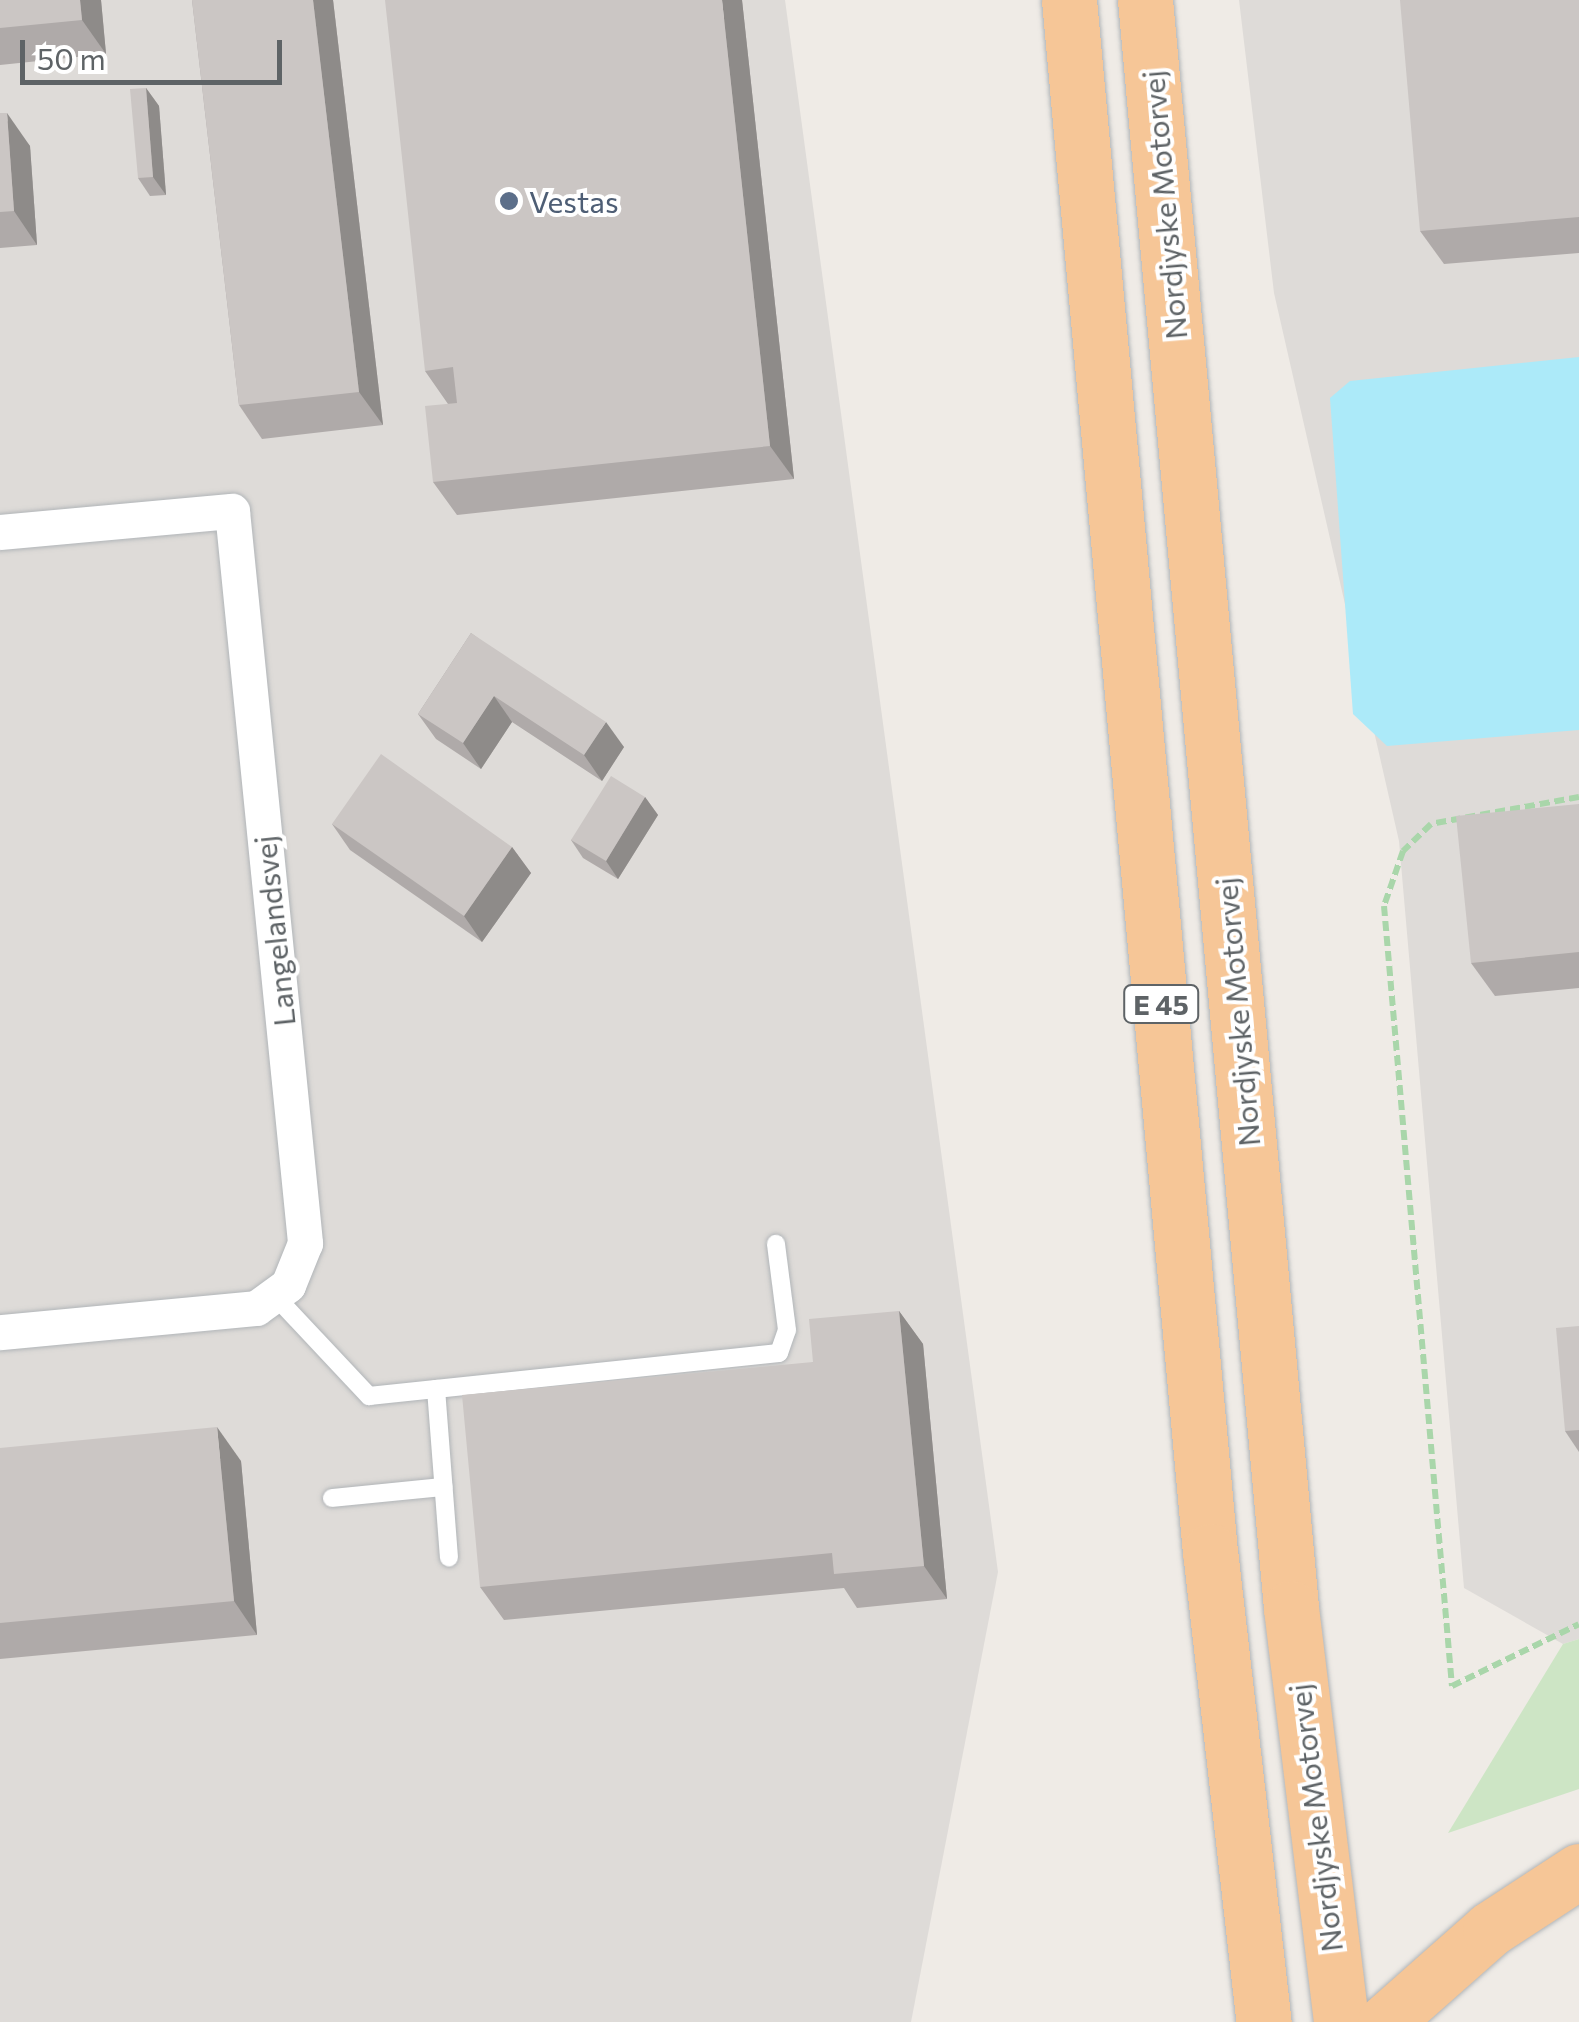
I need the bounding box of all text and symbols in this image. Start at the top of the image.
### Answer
scale bar [25,20,288,82]
text: 50 m [37,39,106,76]
street label: Nordjyske Motorvej [1134,69,1194,341]
place label: Vestas [529,183,619,219]
marker: Vestas [498,190,520,212]
street label: Langelandsvej [246,834,302,1028]
street label: Nordjyske Motorvej [1207,876,1267,1148]
road number: E 45 [1121,981,1201,1027]
street label: Nordjyske Motorvej [1281,1682,1349,1954]

